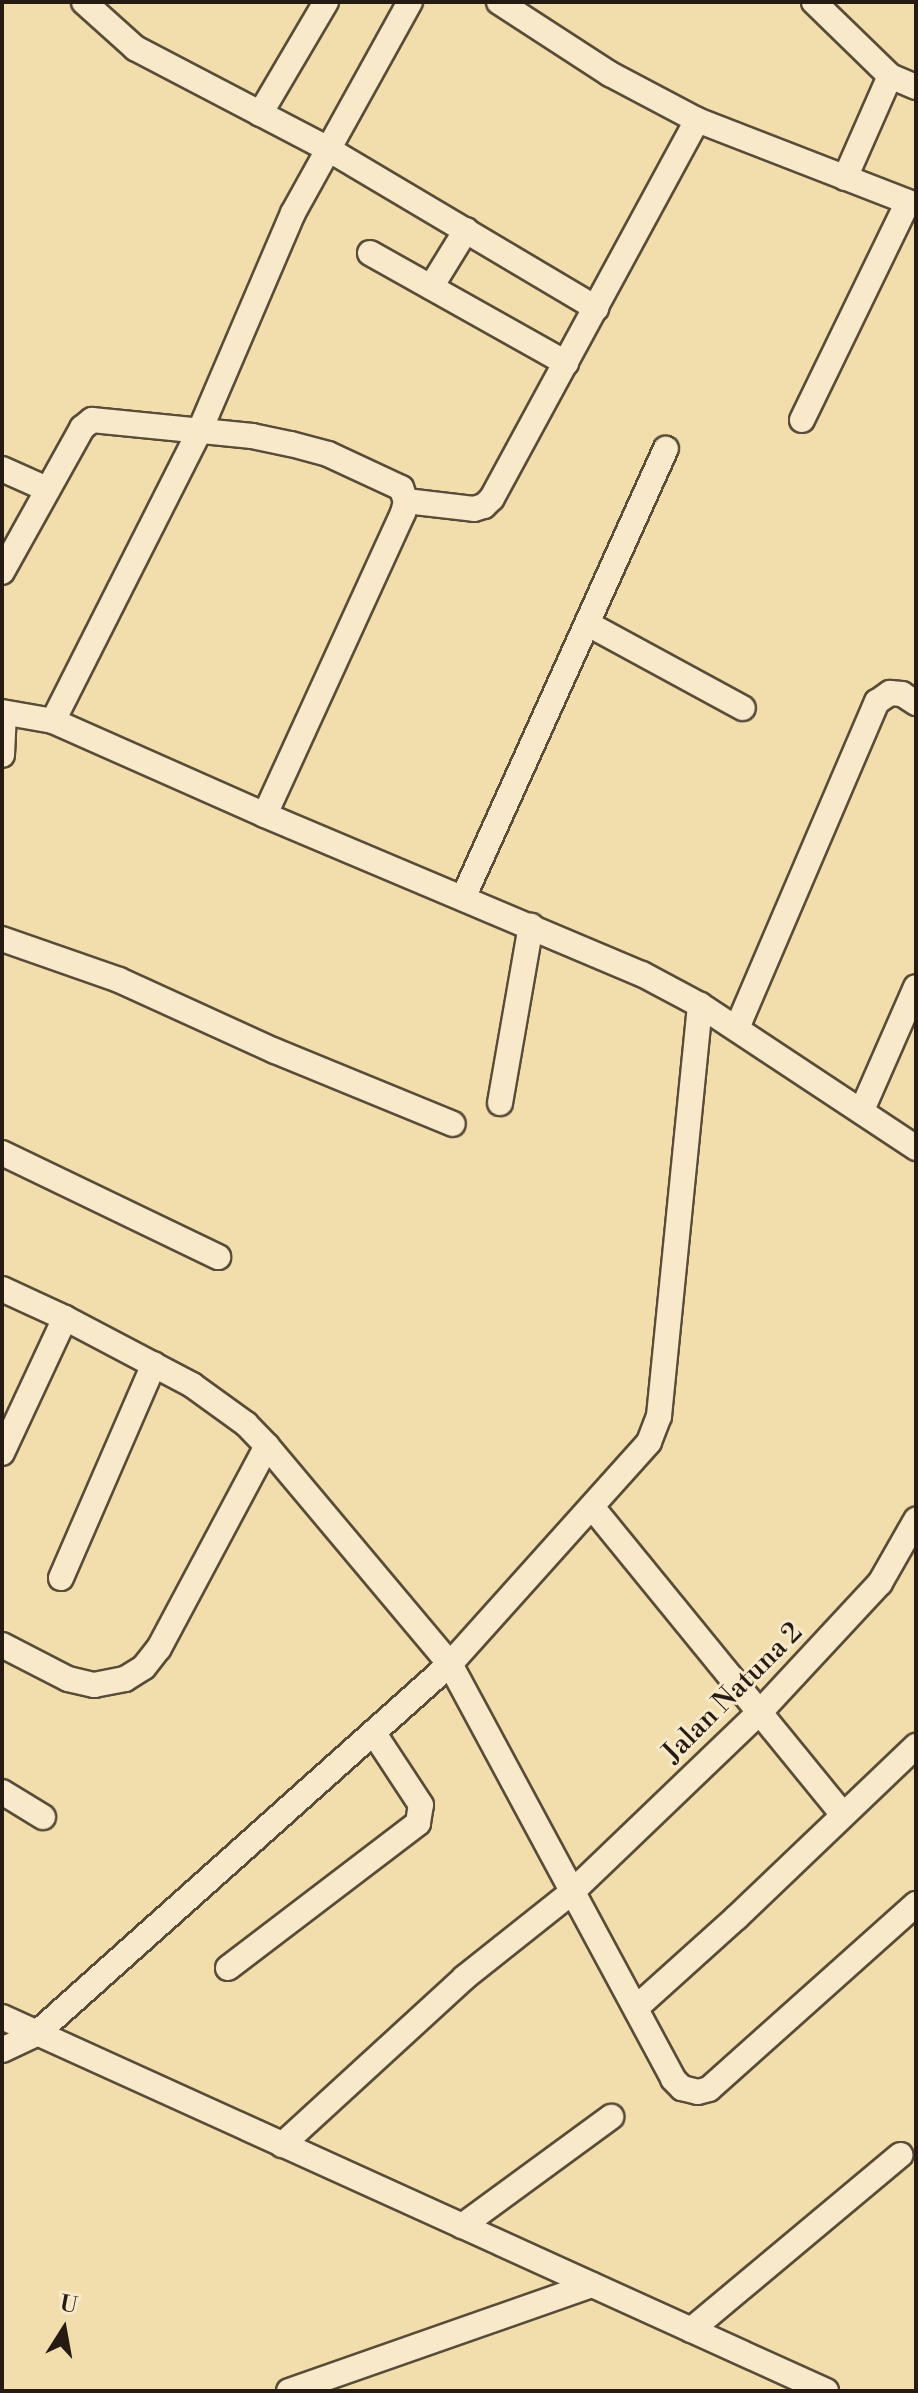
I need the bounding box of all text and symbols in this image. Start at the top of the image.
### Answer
street label: Jalan Natuna 2 [656,1616,810,1770]
north arrow [24,2289,104,2369]
text: U [58,2290,80,2320]

